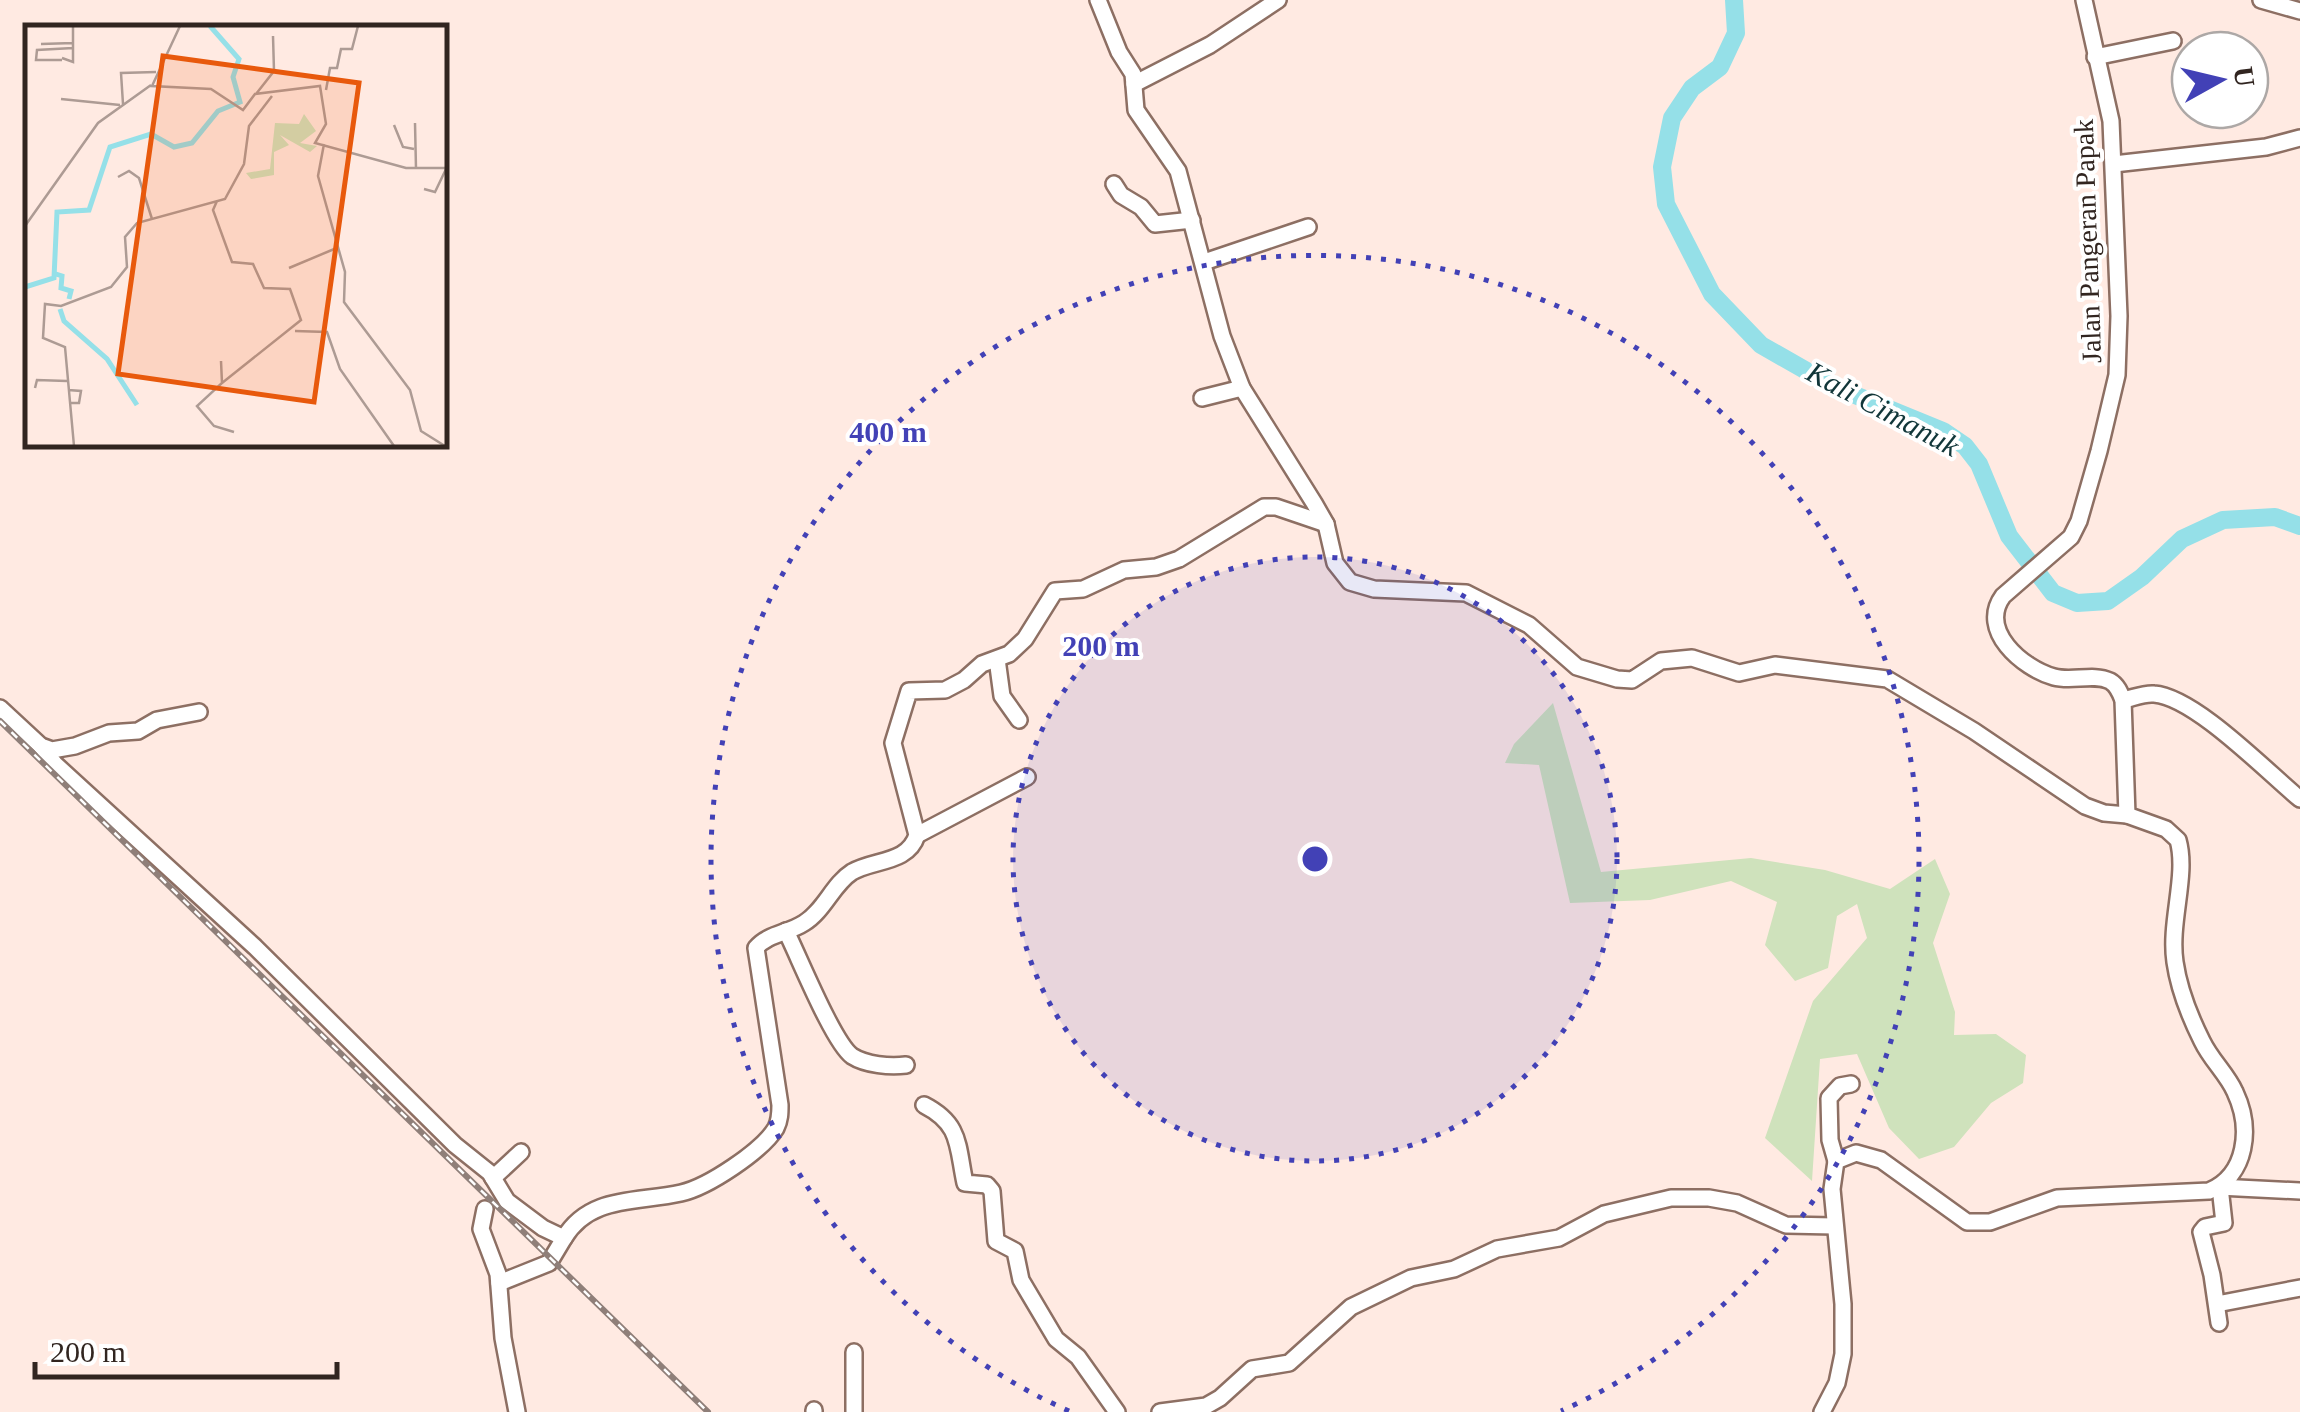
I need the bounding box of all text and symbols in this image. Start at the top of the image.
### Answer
inset map [25,25,448,448]
north arrow [2170,30,2270,130]
text: U [2228,64,2261,89]
street label: Jalan Pangeran Papak [2068,118,2107,364]
water label: Kali Cimanuk [1801,354,1966,463]
text: 400 m [849,415,927,448]
text: 200 m [1062,629,1140,662]
centre of rings [1297,841,1333,877]
scale bar [35,1317,338,1379]
text: 200 m [50,1335,126,1368]

